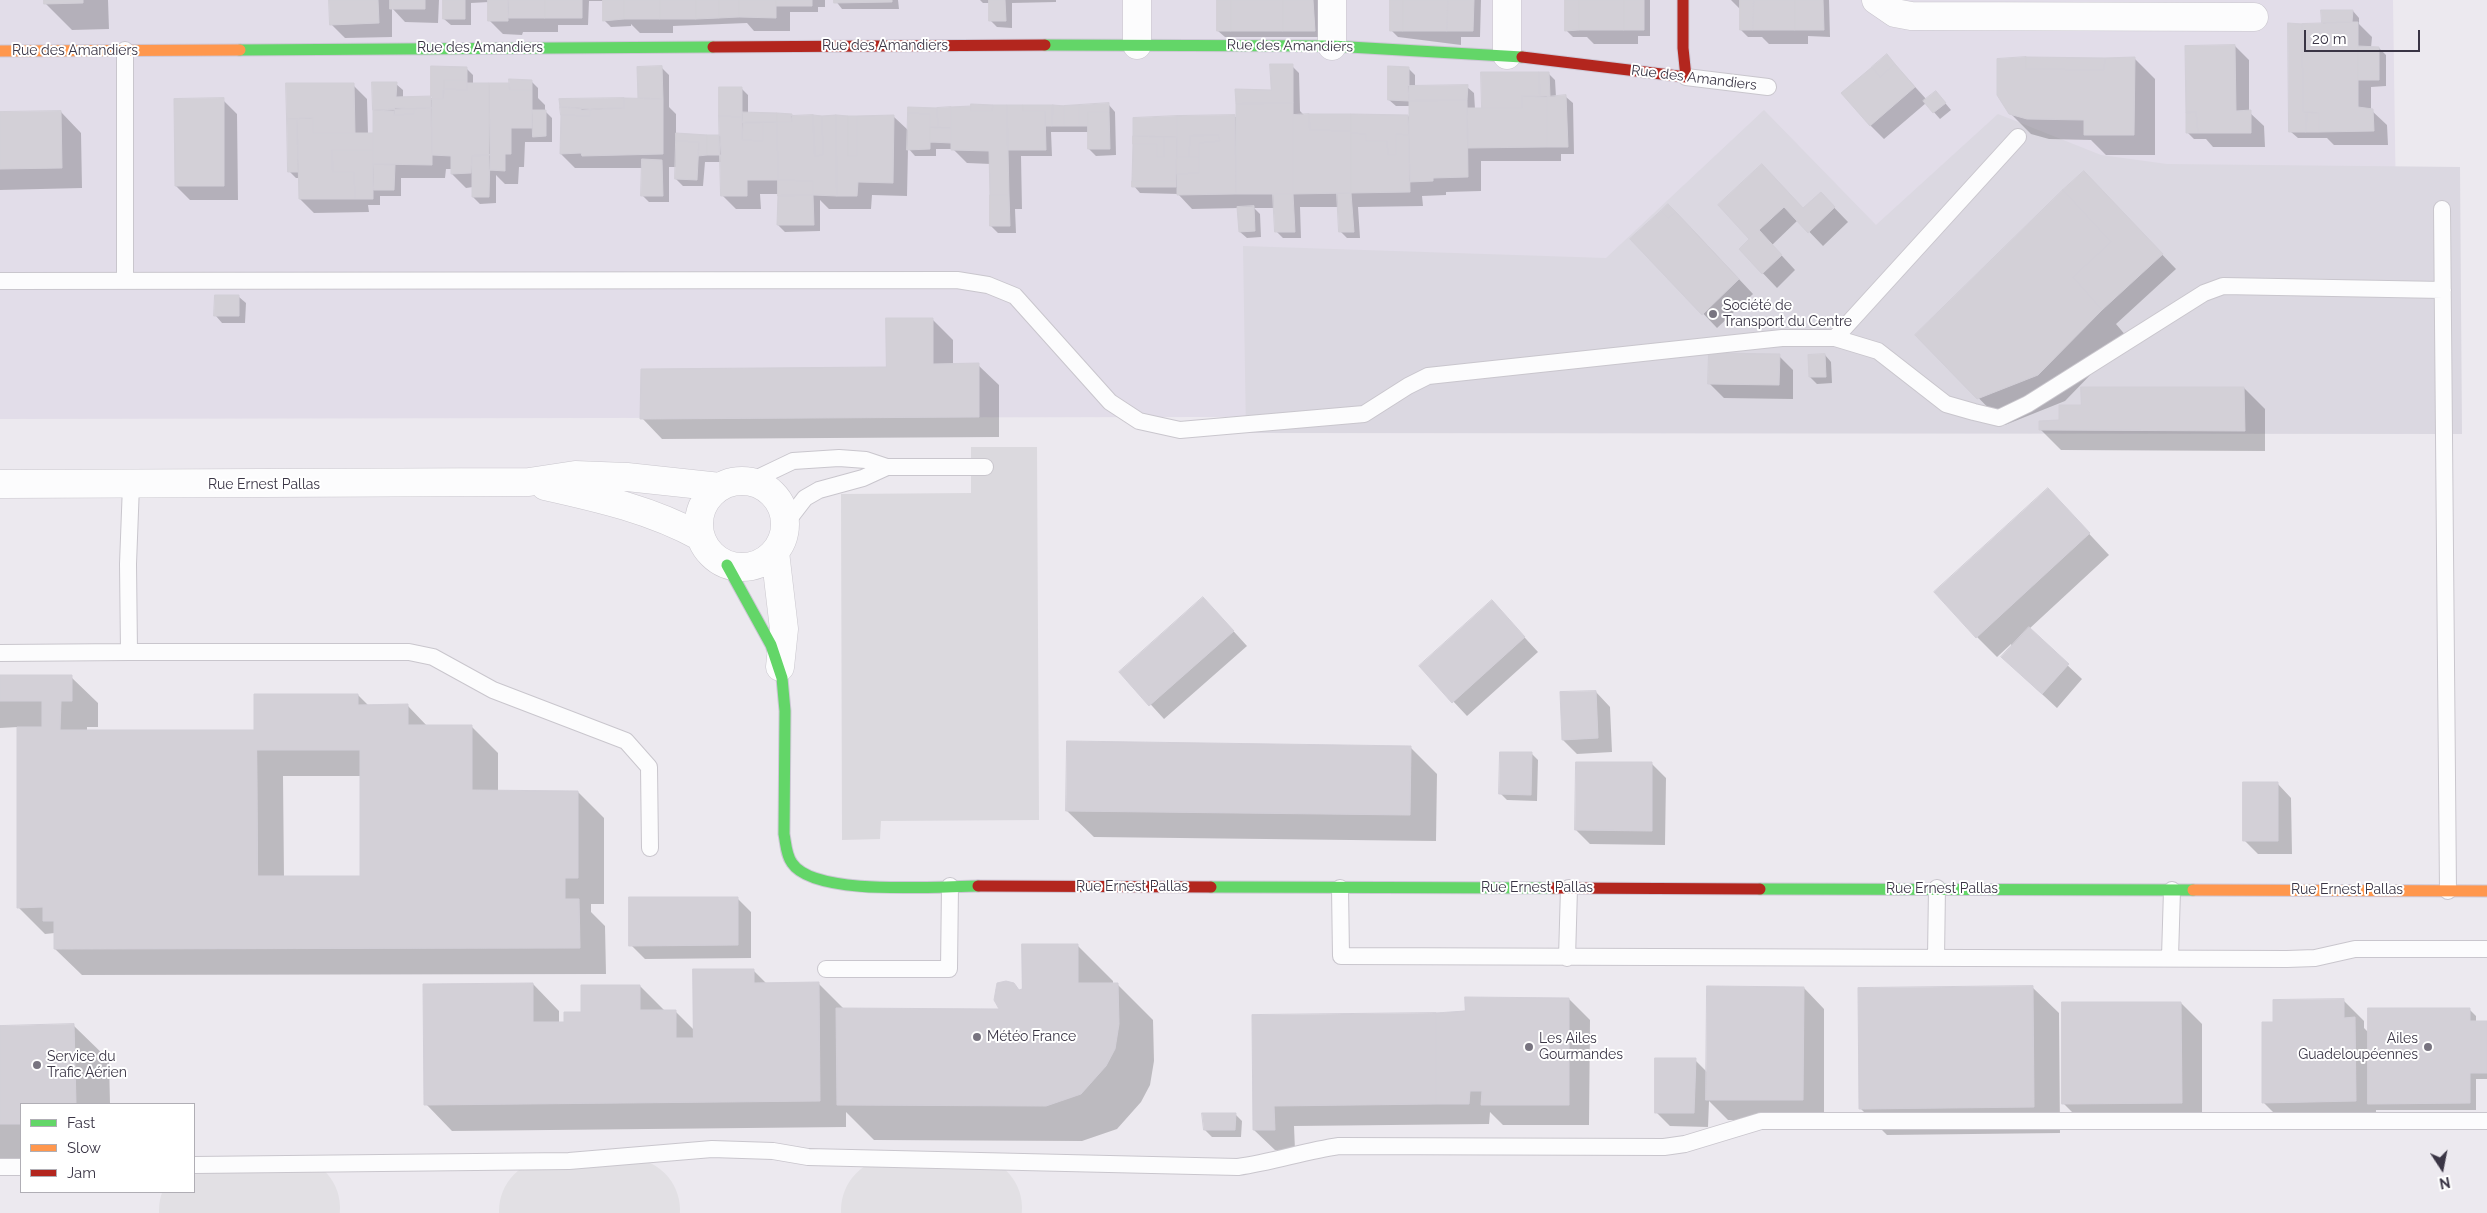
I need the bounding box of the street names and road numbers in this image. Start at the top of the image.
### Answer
street label: Rue des Amandiers [1227,37,1353,55]
street label: Rue des Amandiers [822,38,948,54]
street label: Rue des Amandiers [417,40,543,56]
street label: Rue des Amandiers [12,43,138,59]
street label: Rue des Amandiers [1630,62,1758,94]
street label: Rue Ernest Pallas [208,477,320,493]
street label: Rue Ernest Pallas [1076,879,1188,895]
street label: Rue Ernest Pallas [1481,880,1593,896]
street label: Rue Ernest Pallas [1886,881,1998,897]
street label: Rue Ernest Pallas [2291,882,2403,898]

